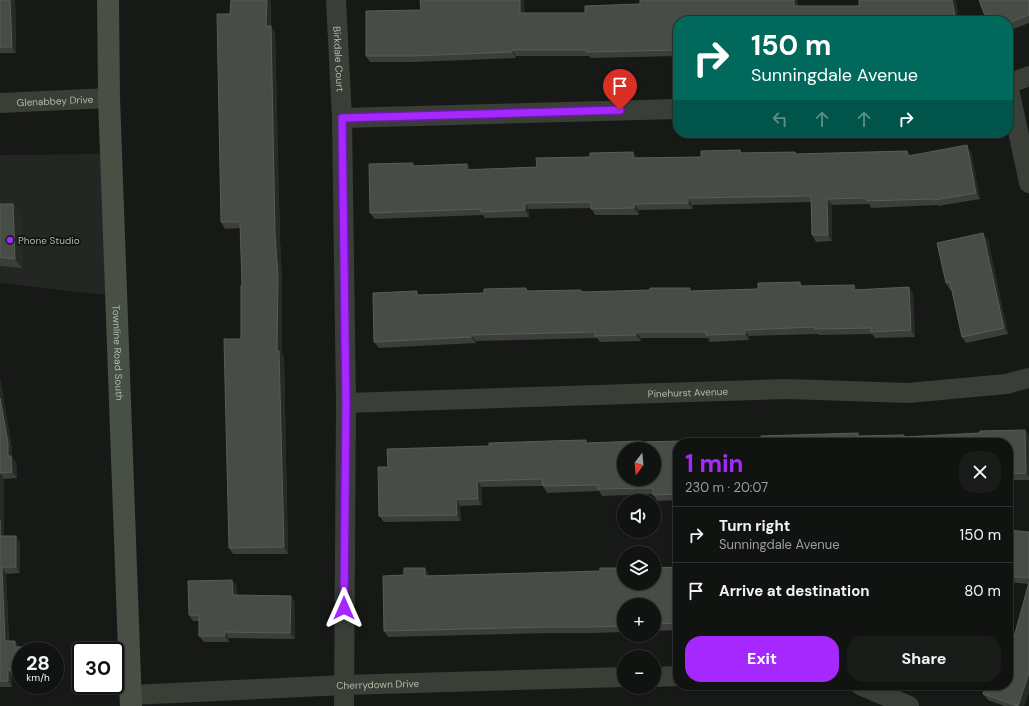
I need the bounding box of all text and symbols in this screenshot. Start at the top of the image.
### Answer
street label: Birkdale Court [331,26,347,92]
text: 150 m [751,27,831,64]
icon: right [685,32,737,84]
text: Sunningdale Avenue [751,63,918,87]
pin [603,69,637,110]
icon: arrive [609,75,631,97]
street label: Glenabbey Drive [16,92,94,109]
icon: left [769,108,791,130]
icon: ahead [811,108,833,130]
icon: ahead [853,108,875,130]
icon: right [895,108,917,130]
place label: Phone Studio [18,234,80,247]
marker: Phone Studio [5,235,15,245]
street label: Townline Road South [110,305,126,401]
street label: Pinehurst Avenue [648,384,728,400]
north arrow [617,442,661,486]
map controls [617,442,661,694]
text: 1 min [685,448,743,479]
button: close [959,451,1001,493]
text: 230 m · 20:07 [685,479,768,496]
button: sound [617,494,661,538]
text: Turn right [719,516,790,536]
icon: right [685,524,707,546]
text: 150 m [960,525,1001,545]
text: Sunningdale Avenue [719,536,840,553]
button: layers [617,546,661,590]
icon: arrive [685,580,707,602]
text: Arrive at destination [719,581,870,601]
text: 80 m [964,581,1001,601]
position arrow [323,587,365,629]
button: + [617,598,661,642]
button: Exit [685,636,839,682]
button: Share [847,636,1001,682]
speed limit sign: 30 [72,642,124,694]
text: 28 [26,650,50,676]
button: − [617,650,661,694]
text: km/h [26,671,50,684]
street label: Cherrydown Drive [336,676,420,692]

